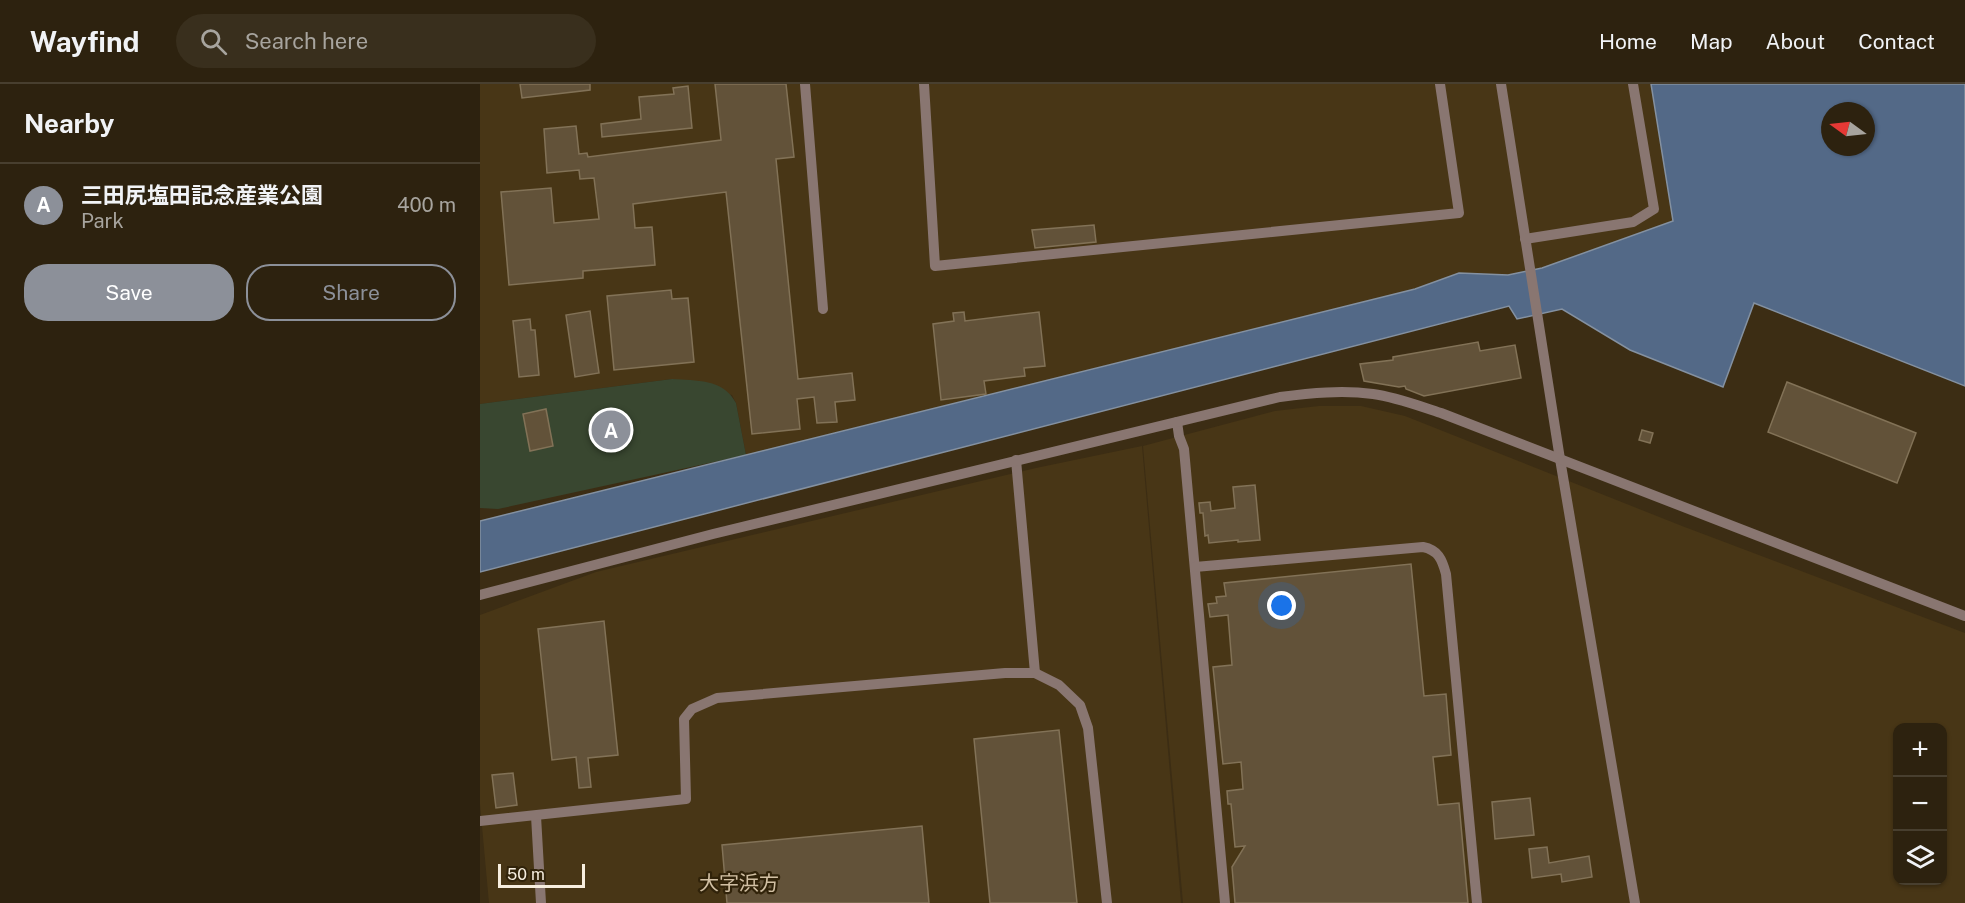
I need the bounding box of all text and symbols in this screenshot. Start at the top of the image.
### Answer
search box [176,14,596,68]
text: Wayfind [30,25,140,58]
icon: search [197,25,230,58]
text: Search here [245,28,368,54]
text: Home [1599,29,1657,54]
text: Map [1690,29,1733,54]
text: About [1766,29,1825,54]
text: Contact [1858,29,1935,54]
north arrow [1821,102,1875,156]
text: Nearby [24,108,114,139]
text: 三田尻塩田記念産業公園 [81,182,323,208]
text: A [36,193,51,217]
text: 400 m [397,193,456,217]
text: Park [81,209,124,233]
button: Save [24,264,234,321]
button: Share [246,264,456,321]
pin: A [592,408,630,452]
your location [1267,591,1296,620]
map controls [1893,723,1947,885]
button: + [1893,723,1947,777]
button: − [1893,777,1947,831]
button: layers [1893,831,1947,885]
scale bar [498,861,585,888]
text: 50 m [507,865,545,884]
district label: 大字浜方 [699,871,779,895]

